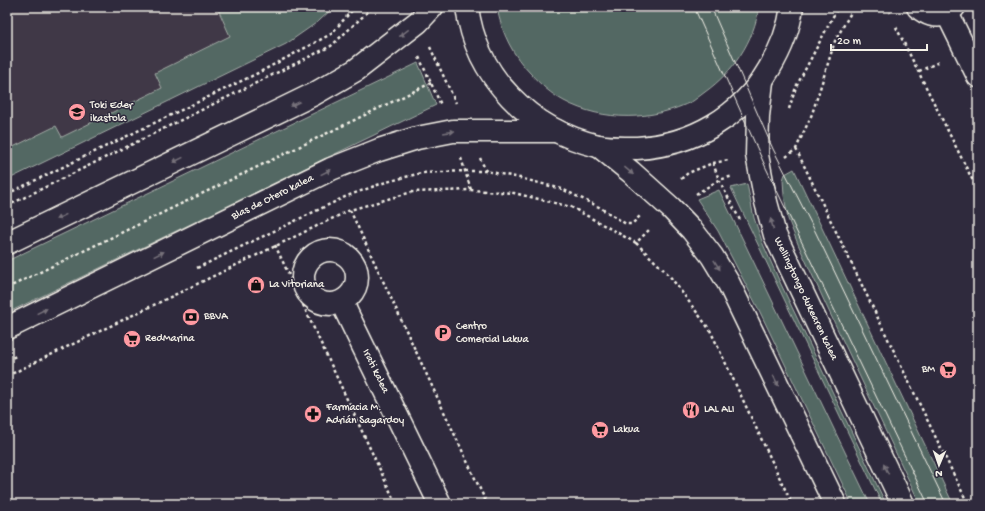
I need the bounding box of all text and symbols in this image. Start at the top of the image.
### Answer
scale bar [831,26,927,52]
one-way arrow [398,29,409,38]
text: 20 m [837,35,862,49]
place label: Toki Eder ikastola [89,100,134,125]
one-way arrow [289,100,300,107]
school or university icon: Toki Eder ikastola [67,102,87,122]
one-way arrow [443,129,455,135]
one-way arrow [172,157,184,163]
one-way arrow [624,166,634,175]
one-way arrow [320,169,332,175]
street label: Blas de Otero kalea [229,172,317,223]
one-way arrow [55,214,67,220]
one-way arrow [769,218,775,230]
street label: Wellingtongo dukearen kalea [771,235,840,363]
one-way arrow [153,250,165,257]
one-way arrow [713,260,721,270]
shop icon: La Vitoriana [246,275,266,295]
place label: La Vitoriana [269,279,325,291]
bank icon: BBVA [181,307,201,327]
one-way arrow [36,308,48,314]
place label: BBVA [203,311,228,323]
place label: Centro Comercial Lakua [456,321,530,346]
parking icon: Centro Comercial Lakua [433,323,453,343]
supermarket icon: RedMarina [122,329,142,349]
place label: RedMarina [145,333,195,345]
street label: Irati kalea [360,347,391,396]
supermarket icon: BM [938,360,958,380]
place label: BM [921,364,935,376]
one-way arrow [773,375,779,387]
restaurant icon: LAL ALI [681,400,701,420]
place label: Farmacia M. Adrián Sagardoy [325,402,405,427]
pharmacy icon: Farmacia M. Adrián Sagardoy [303,404,323,424]
place label: LAL ALI [704,404,735,416]
supermarket icon: Lakua [590,420,610,440]
place label: Lakua [613,424,640,436]
north arrow [919,445,959,485]
one-way arrow [883,463,889,474]
text: N [935,467,943,479]

